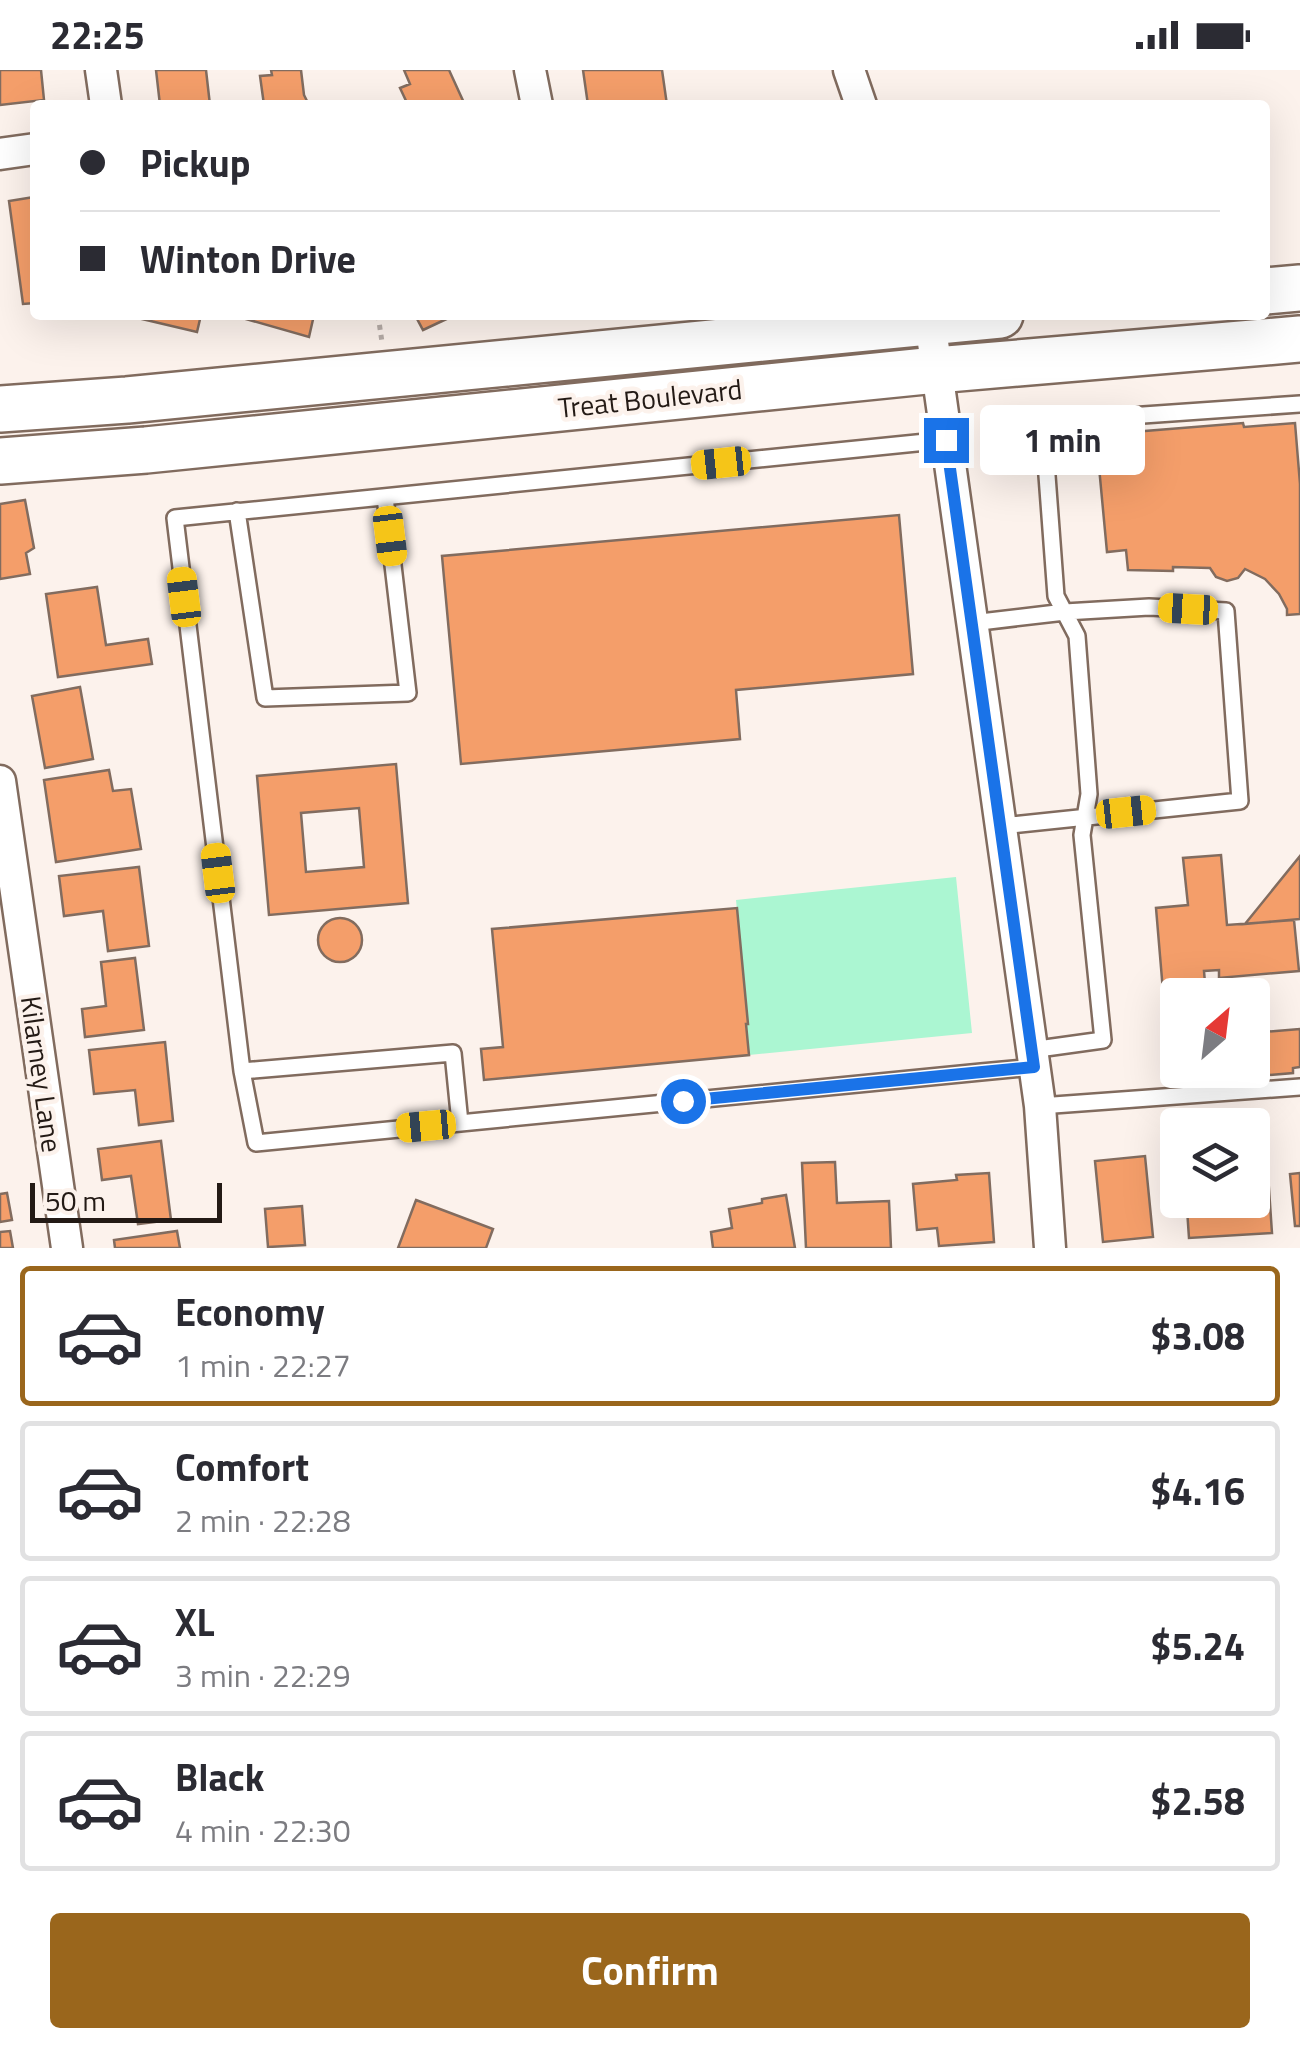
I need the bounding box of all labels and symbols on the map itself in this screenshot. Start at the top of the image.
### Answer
street label: Treat Boulevard [556,367,744,429]
callout: 1 min [981,405,1146,475]
route end [924,418,969,463]
car [690,445,752,481]
car [371,504,409,568]
car [165,565,203,629]
car [1157,592,1219,626]
car [1095,794,1157,830]
car [199,841,237,905]
north arrow [1160,978,1270,1088]
street label: Kilarney Lane [10,993,74,1155]
route start [661,1079,706,1124]
car [395,1108,457,1144]
scale bar [30,1178,222,1222]

